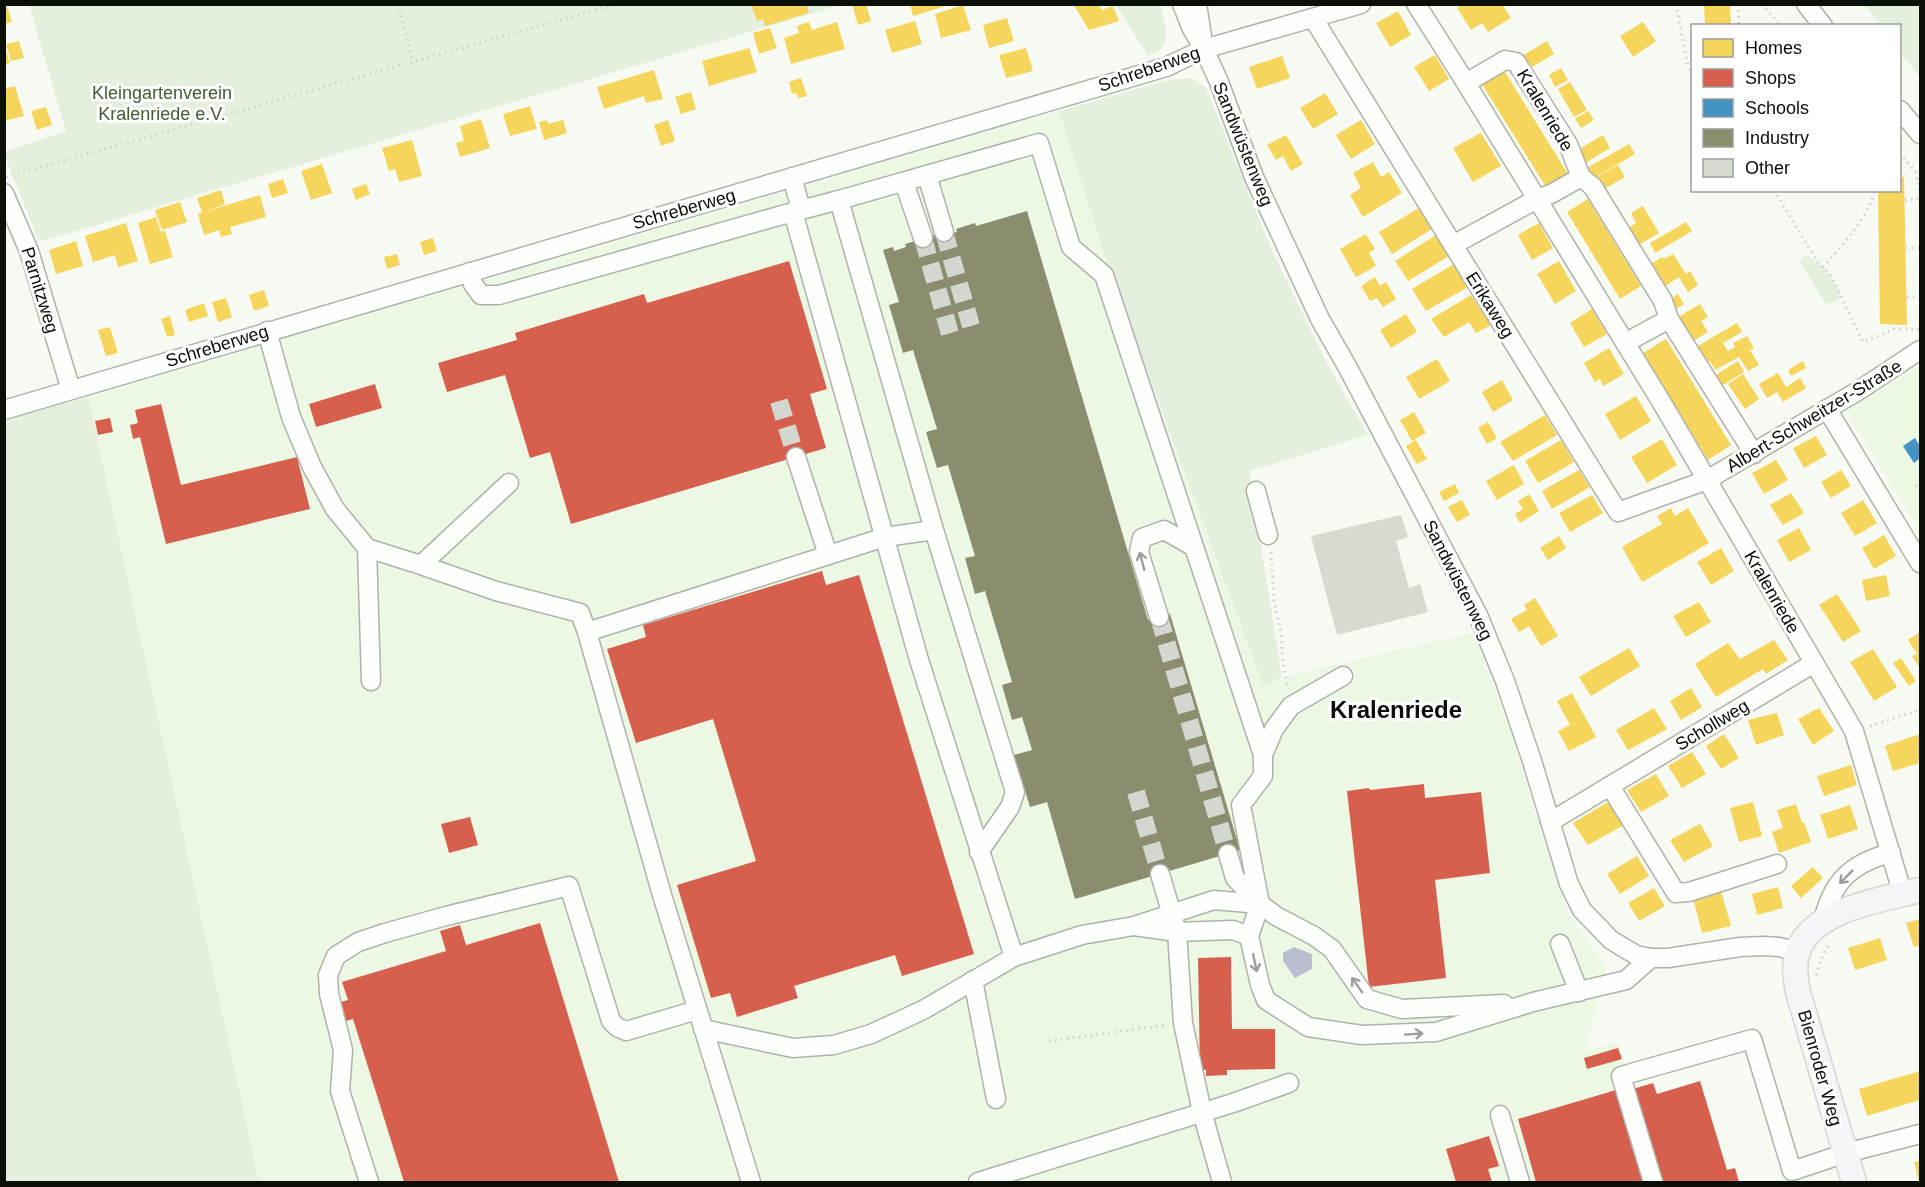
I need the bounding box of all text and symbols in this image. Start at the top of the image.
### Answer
legend [1691,24,1901,192]
text: Homes [1745,38,1802,58]
street label: Schreberweg [1096,42,1202,96]
street label: Kralenriede [1513,65,1577,155]
text: Shops [1745,68,1796,88]
street label: Sandwüstenweg [1209,79,1277,209]
park label: Kleingartenverein Kralenriede e.V. [92,83,232,124]
text: Schools [1745,98,1809,118]
text: Industry [1745,128,1809,148]
text: Other [1745,158,1790,178]
street label: Schreberweg [630,185,738,233]
street label: Parnitzweg [17,244,63,336]
street label: Erikaweg [1462,268,1518,342]
street label: Schreberweg [163,321,271,371]
street label: Albert-Schweitzer-Straße [1723,356,1905,476]
street label: Sandwüstenweg [1419,517,1497,643]
street label: Kralenriede [1740,547,1804,637]
one-way arrow [1136,552,1147,571]
street label: Schollweg [1672,695,1752,755]
district label: Kralenriede [1330,696,1462,723]
one-way arrow [1839,869,1853,884]
one-way arrow [1250,952,1261,972]
one-way arrow [1351,977,1363,994]
street label: Bienroder Weg [1794,1008,1846,1128]
one-way arrow [1403,1028,1423,1039]

